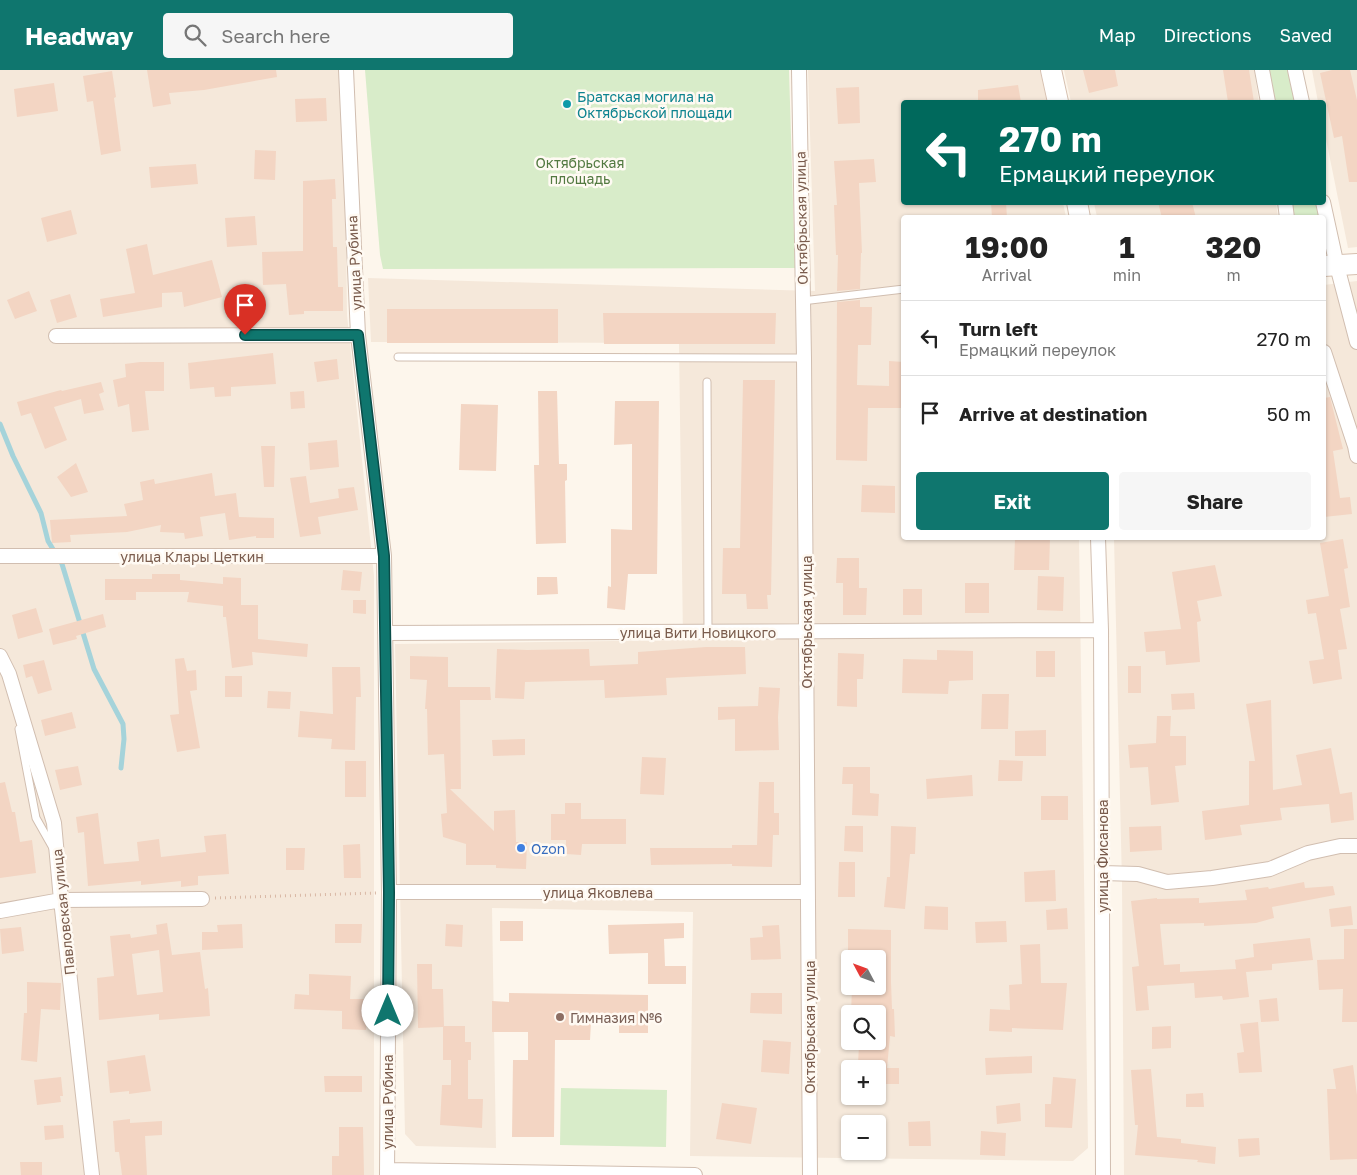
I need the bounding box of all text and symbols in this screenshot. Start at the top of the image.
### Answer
search box [163,13,513,58]
text: Headway [25,21,133,50]
icon: search [181,21,209,49]
text: Search here [221,24,330,47]
text: Map [1099,24,1135,46]
text: Directions [1163,24,1251,46]
text: Saved [1279,24,1332,46]
place label: Братская могила на Октябрьской площади [577,88,732,121]
marker: Братская могила на Октябрьской площади [561,98,573,110]
text: 270 m [999,118,1102,160]
icon: left [916,120,981,185]
street label: Октябрьская улица [791,151,811,285]
park label: Октябрьская площадь [536,154,624,187]
text: Ермацкий переулок [999,160,1215,187]
street label: улица Рубина [343,215,365,311]
text: 19:00 [965,229,1048,265]
text: 1 [1119,229,1135,265]
text: 320 [1205,229,1262,265]
text: Arrival [982,265,1032,285]
text: min [1113,265,1141,285]
text: m [1226,265,1241,285]
pin [224,284,266,335]
icon: arrive [231,291,259,319]
text: Turn left [959,317,1038,340]
icon: left [916,324,944,352]
text: 270 m [1257,327,1311,350]
text: Ермацкий переулок [959,340,1116,360]
icon: arrive [916,399,944,427]
text: Arrive at destination [959,402,1147,425]
text: 50 m [1267,402,1311,425]
button: Exit [916,472,1109,530]
button: Share [1119,472,1311,530]
street label: улица Клары Цеткин [120,548,264,565]
street label: Октябрьская улица [798,555,815,689]
street label: улица Вити Новицкого [620,624,776,641]
street label: улица Фисанова [1094,799,1111,913]
place label: Ozon [531,840,565,857]
marker: Ozon [515,842,527,854]
street label: Павловская улица [48,848,78,976]
street label: улица Яковлева [543,884,653,901]
north arrow [841,950,886,995]
map controls [841,950,886,1160]
street label: Октябрьская улица [801,960,818,1094]
position arrow [361,984,413,1036]
button: search [841,1005,886,1050]
place label: Гимназия №6 [570,1009,663,1026]
marker: Гимназия №6 [554,1011,566,1023]
street label: улица Рубина [379,1054,396,1150]
button: + [841,1060,886,1105]
button: − [841,1115,886,1160]

